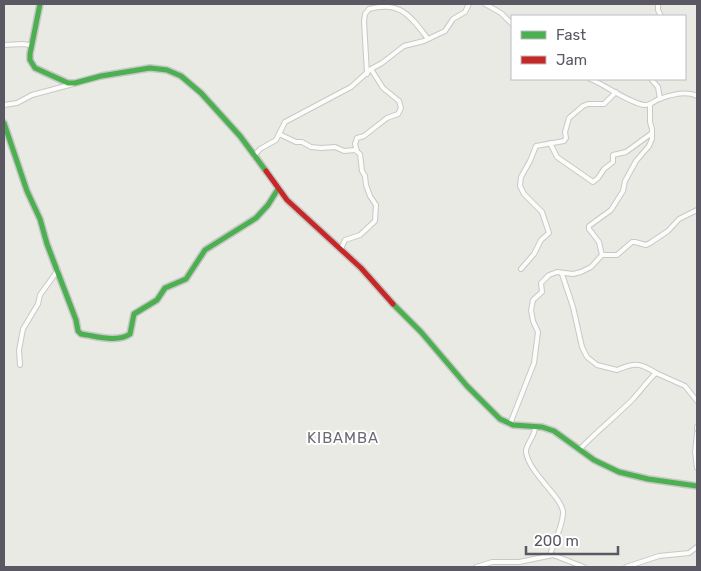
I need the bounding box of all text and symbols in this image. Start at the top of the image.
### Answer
legend [511,15,686,80]
text: Fast [556,26,586,44]
text: Jam [556,51,587,69]
district label: KIBAMBA [307,429,379,447]
scale bar [526,524,618,556]
text: 200 m [534,532,579,550]

